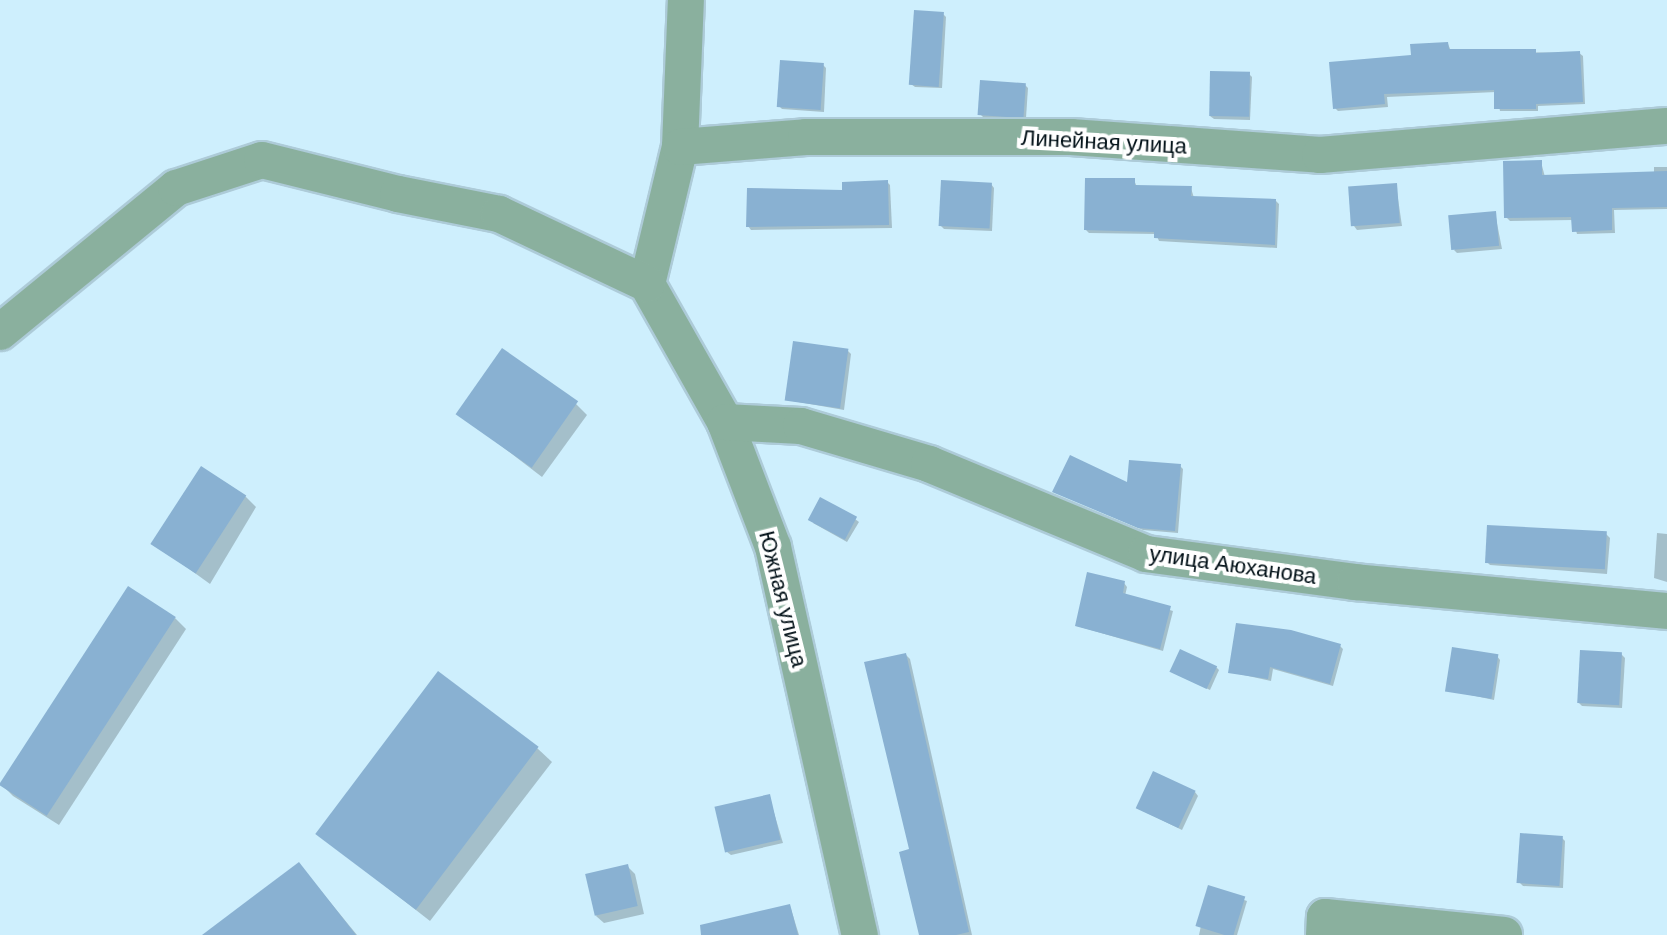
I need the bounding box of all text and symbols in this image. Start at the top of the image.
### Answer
street label: Линейная улица [1020,124,1188,160]
street label: Южная улица [753,528,813,670]
street label: улица Аюханова [1148,540,1318,590]

